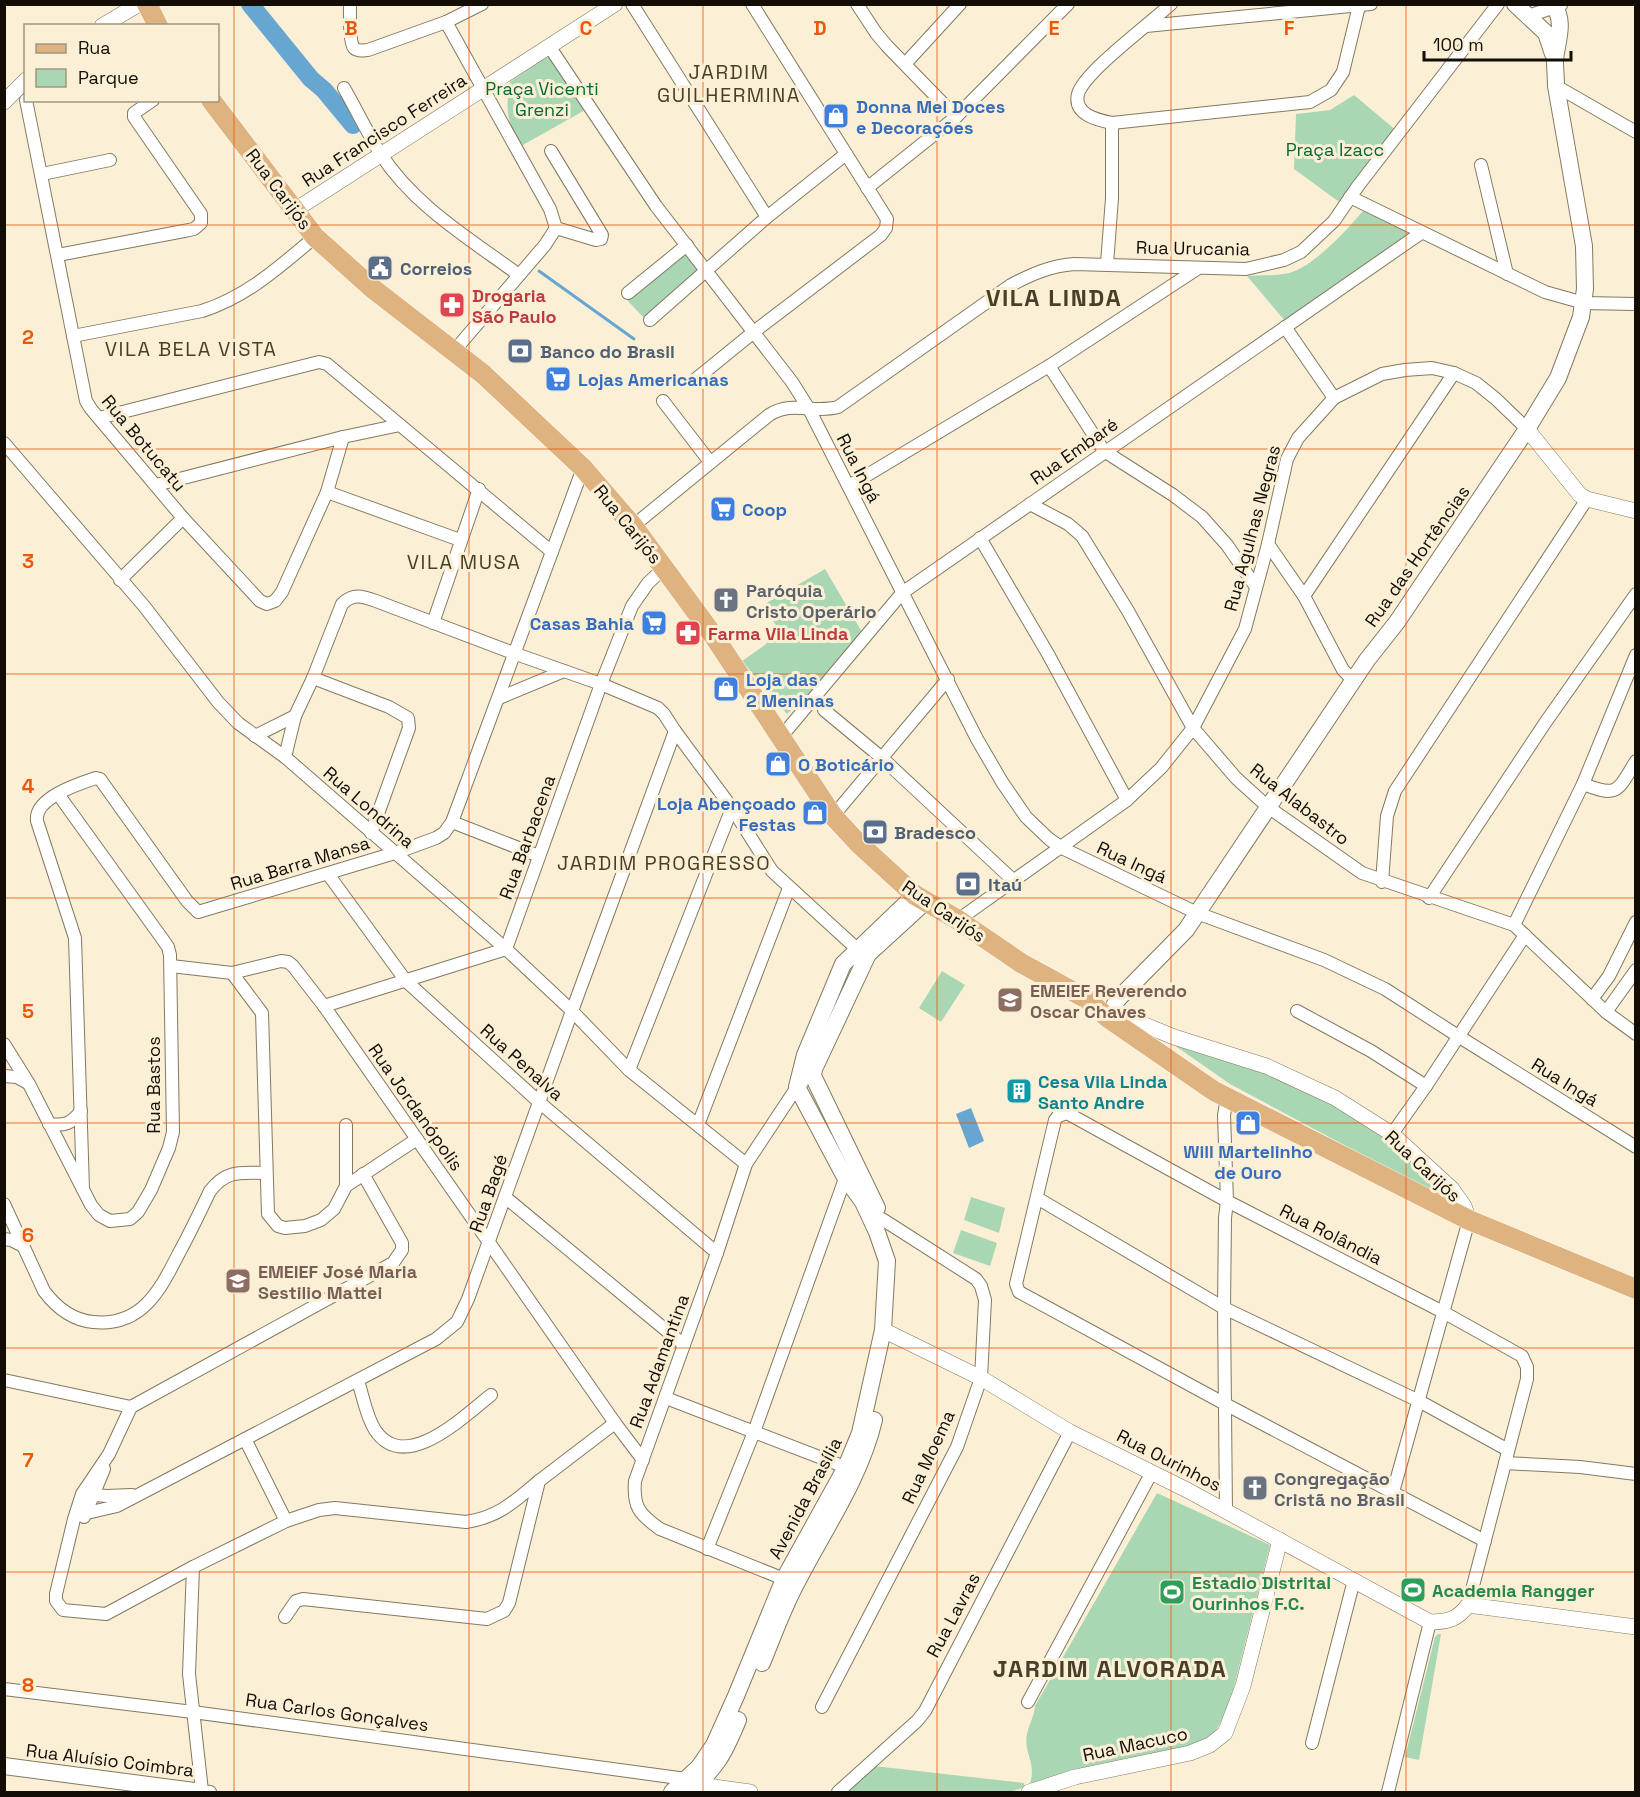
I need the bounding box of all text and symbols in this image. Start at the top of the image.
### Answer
text: B [344,15,358,41]
text: C [580,15,593,41]
text: D [813,15,827,41]
text: E [1048,15,1060,41]
text: F [1284,15,1295,41]
legend [24,24,219,102]
scale bar [1424,24,1571,62]
text: 100 m [1433,33,1484,56]
text: Rua [78,36,111,59]
district label: JARDIM GUILHERMINA [657,59,801,108]
text: Parque [78,66,139,89]
street label: Rua Francisco Ferreira [297,68,471,192]
park label: Praça Vicenti Grenzi [485,77,599,121]
place label: Donna Mel Doces e Decorações [856,95,1005,139]
shop icon: Donna Mel Doces e Decorações [821,101,851,131]
park label: Praça Izacc [1286,138,1384,161]
street label: Rua Carijós [241,144,317,234]
street label: Rua Urucania [1136,236,1250,260]
public building icon: Correios [365,253,395,283]
place label: Correios [400,257,472,280]
district label: VILA LINDA [986,282,1122,313]
place label: Drogaria São Paulo [472,284,556,328]
pharmacy icon: Drogaria São Paulo [437,290,467,320]
text: 2 [22,324,34,350]
district label: VILA BELA VISTA [105,336,277,362]
bank icon: Banco do Brasil [505,336,535,366]
place label: Banco do Brasil [540,340,675,363]
supermarket icon: Lojas Americanas [543,364,573,394]
place label: Lojas Americanas [578,368,729,391]
street label: Rua Botucatu [97,390,191,496]
street label: Rua Embaré [1026,412,1122,490]
street label: Rua Ingá [832,430,886,506]
street label: Rua Agulhas Negras [1219,442,1285,614]
street label: Rua Carijós [589,480,667,568]
street label: Rua das Hortências [1360,481,1474,631]
supermarket icon: Coop [708,494,738,524]
place label: Coop [742,498,787,521]
text: 3 [22,548,34,574]
district label: VILA MUSA [407,549,521,575]
place label: Paróquia Cristo Operário [746,579,877,623]
church icon: Paróquia Cristo Operário [711,585,741,615]
supermarket icon: Casas Bahia [639,608,669,638]
place label: Casas Bahia [530,612,635,635]
pharmacy icon: Farma Vila Linda [673,618,703,648]
place label: Farma Vila Linda [708,622,849,645]
place label: Loja das 2 Meninas [746,668,834,712]
shop icon: Loja das 2 Meninas [711,674,741,704]
shop icon: O Boticário [763,749,793,779]
place label: O Boticário [798,753,894,776]
street label: Rua Alabastro [1246,758,1354,850]
street label: Rua Londrina [319,761,419,853]
street label: Rua Barbacena [494,772,560,902]
text: 4 [22,773,35,799]
place label: Loja Abençoado Festas [657,792,796,836]
shop icon: Loja Abençoado Festas [800,798,830,828]
bank icon: Bradesco [860,817,890,847]
place label: Bradesco [894,821,976,844]
street label: Rua Barra Mansa [228,831,372,895]
street label: Rua Ingá [1093,836,1171,888]
district label: JARDIM PROGRESSO [557,850,771,876]
bank icon: Itaú [953,869,983,899]
place label: Itaú [988,873,1022,896]
street label: Rua Carijós [898,875,990,947]
place label: EMEIEF Reverendo Oscar Chaves [1030,979,1187,1023]
school or university icon: EMEIEF Reverendo Oscar Chaves [995,985,1025,1015]
text: 5 [22,998,34,1024]
street label: Rua Penalva [476,1019,568,1105]
street label: Rua Bastos [142,1036,165,1134]
street label: Rua Jordanópolis [363,1039,469,1175]
street label: Rua Ingá [1527,1052,1603,1112]
place label: Cesa Vila Linda Santo Andre [1038,1070,1168,1114]
building icon: Cesa Vila Linda Santo Andre [1004,1076,1034,1106]
shop icon: Will Martelinho de Ouro [1233,1108,1263,1138]
street label: Rua Carijós [1380,1125,1466,1207]
place label: Will Martelinho de Ouro [1183,1140,1313,1184]
street label: Rua Bagé [464,1151,512,1235]
street label: Rua Rolândia [1276,1198,1386,1270]
text: 6 [22,1222,34,1248]
place label: EMEIEF José Maria Sestilio Mattei [258,1260,418,1304]
school or university icon: EMEIEF José Maria Sestilio Mattei [223,1266,253,1296]
street label: Rua Adamantina [624,1291,694,1431]
street label: Rua Moema [896,1407,960,1507]
street label: Rua Ourinhos [1113,1424,1225,1496]
street label: Avenida Brasília [763,1433,847,1563]
text: 7 [22,1447,34,1473]
place label: Congregação Cristã no Brasil [1274,1467,1405,1511]
church icon: Congregação Cristã no Brasil [1240,1473,1270,1503]
street label: Rua Lavras [921,1569,985,1661]
place label: Estadio Distrital Ourinhos F.C. [1192,1571,1331,1615]
sports icon: Academia Rangger [1398,1575,1428,1605]
sports icon: Estadio Distrital Ourinhos F.C. [1157,1577,1187,1607]
place label: Academia Rangger [1432,1579,1595,1602]
district label: JARDIM ALVORADA [993,1653,1227,1684]
text: 8 [22,1672,34,1698]
street label: Rua Carlos Gonçalves [244,1688,430,1736]
street label: Rua Macuco [1080,1722,1190,1766]
street label: Rua Aluísio Coimbra [25,1738,195,1782]

